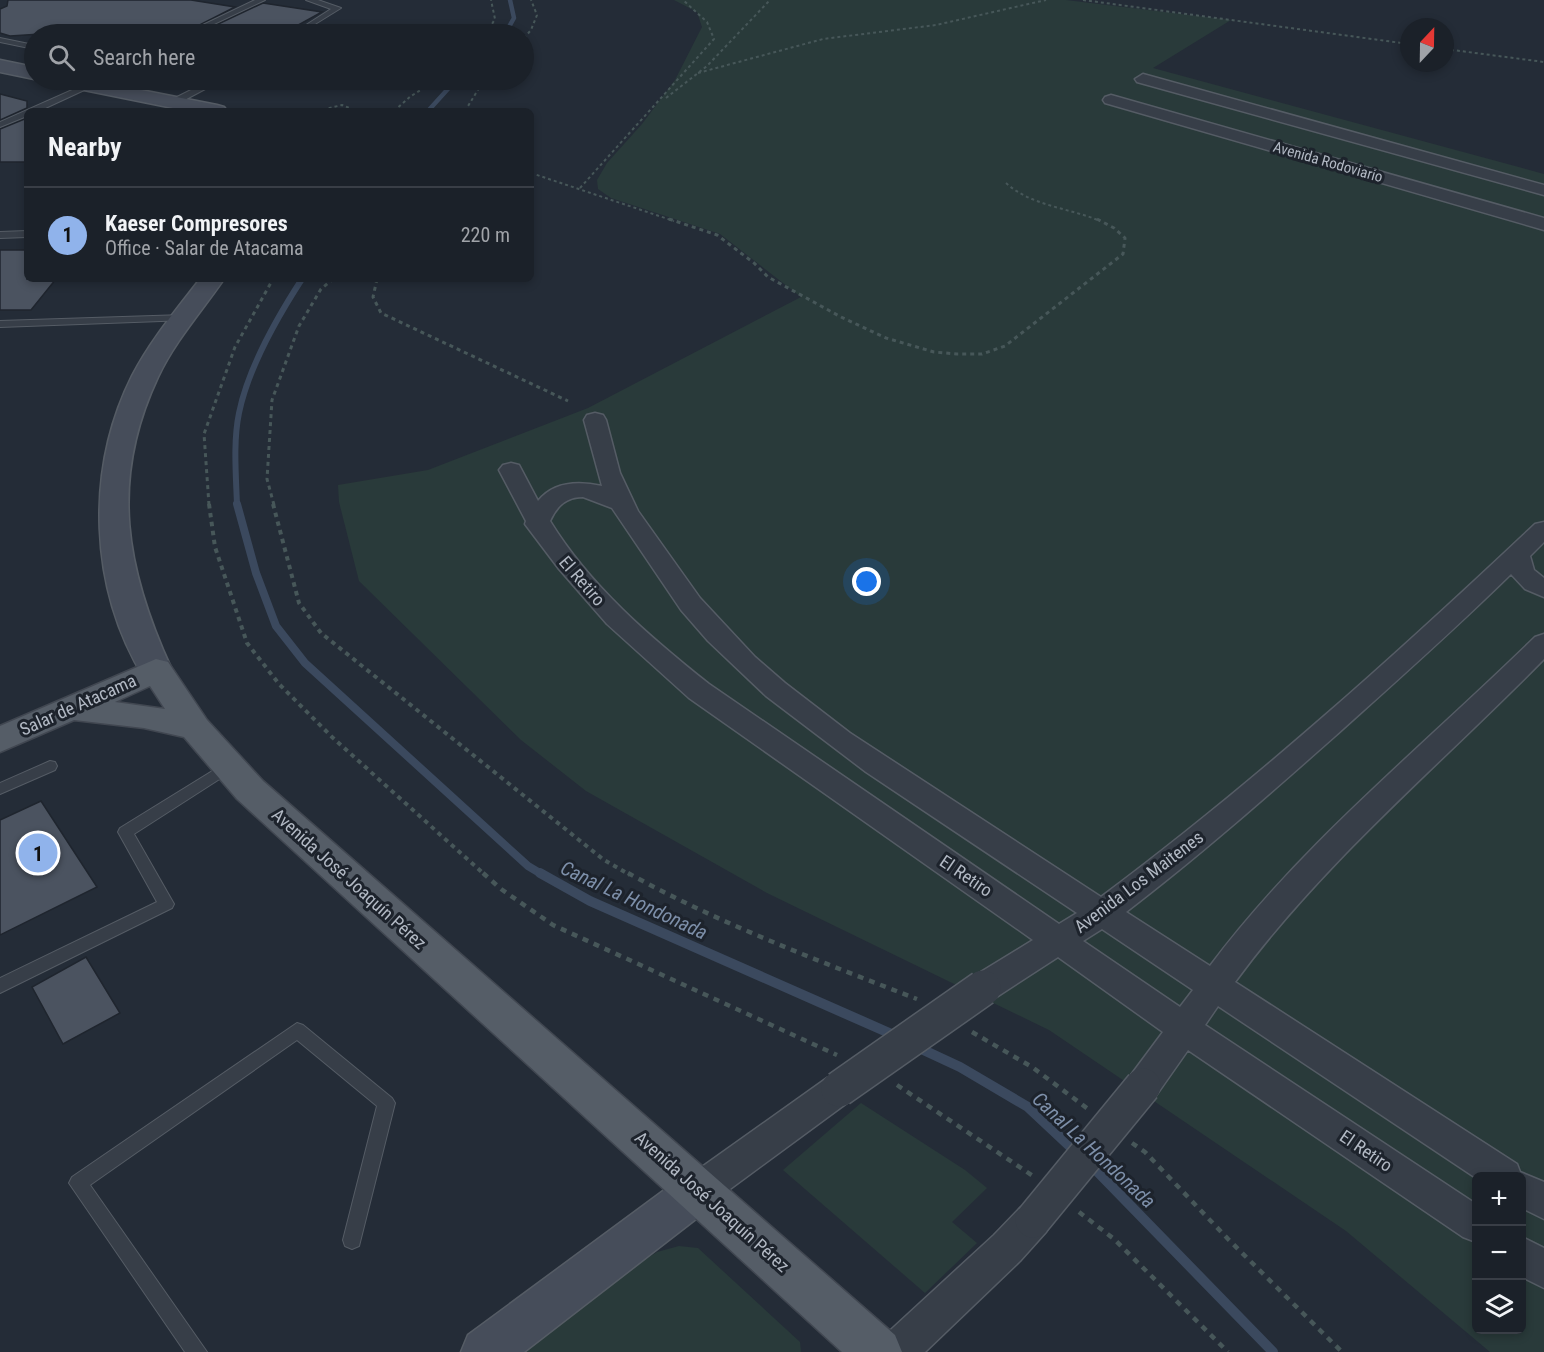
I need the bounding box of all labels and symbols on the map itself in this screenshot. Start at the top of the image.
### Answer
north arrow [1400,18,1454,72]
street label: Avenida Rodoviario [1271,138,1385,186]
street label: El Retiro [555,552,610,610]
your location [852,567,881,596]
street label: Salar de Atacama [16,670,139,740]
street label: Avenida José Joaquín Pérez [268,804,431,953]
street label: Avenida Los Maitenes [1070,826,1207,937]
pin: 1 [18,830,57,876]
street label: El Retiro [936,850,997,901]
water label: Canal La Hondonada [557,855,711,945]
water label: Canal La Hondonada [1028,1087,1160,1213]
street label: El Retiro [1336,1125,1397,1176]
street label: Avenida José Joaquín Pérez [631,1127,794,1276]

